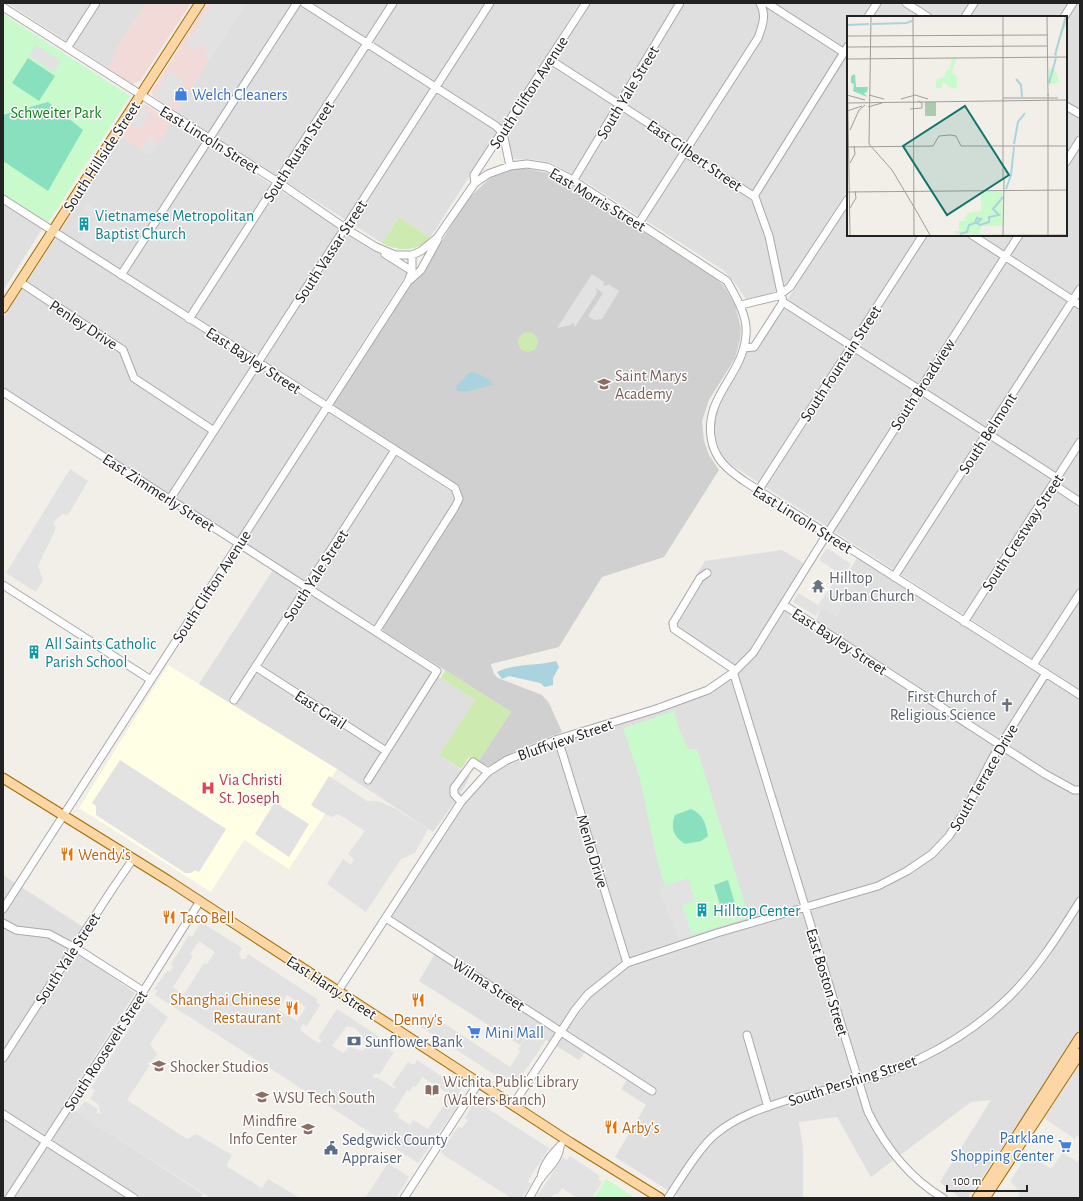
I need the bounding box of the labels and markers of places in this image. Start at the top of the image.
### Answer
shop icon: Welch Cleaners [173,86,189,102]
place label: Welch Cleaners [192,87,288,103]
place label: Vietnamese Metropolitan Baptist Church [95,208,254,242]
building icon: Vietnamese Metropolitan Baptist Church [76,216,92,232]
place label: Saint Marys Academy [615,368,687,403]
school or university icon: Saint Marys Academy [596,376,612,392]
place label: Hilltop Urban Church [829,570,915,604]
temple icon: Hilltop Urban Church [810,578,826,594]
place label: All Saints Catholic Parish School [45,636,156,670]
building icon: All Saints Catholic Parish School [26,644,42,660]
place label: First Church of Religious Science [890,689,997,723]
church icon: First Church of Religious Science [999,697,1015,713]
place label: Via Christi St. Joseph [219,772,282,806]
hospital icon: Via Christi St. Joseph [200,780,216,796]
restaurant icon: Wendy's [59,846,75,862]
place label: Wendy's [78,847,131,864]
building icon: Hilltop Center [694,902,710,918]
place label: Hilltop Center [713,903,801,919]
restaurant icon: Taco Bell [161,909,177,925]
place label: Taco Bell [180,910,235,926]
place label: Shanghai Chinese Restaurant [170,992,281,1026]
restaurant icon: Denny's [410,992,426,1008]
restaurant icon: Shanghai Chinese Restaurant [284,1000,300,1016]
place label: Denny's [393,1012,443,1029]
supermarket icon: Mini Mall [466,1024,482,1040]
place label: Mini Mall [485,1025,544,1041]
bank icon: Sunflower Bank [346,1033,362,1049]
place label: Sunflower Bank [365,1034,463,1050]
school or university icon: Shocker Studios [151,1058,167,1074]
place label: Shocker Studios [170,1059,269,1075]
place label: Wichita Public Library (Walters Branch) [443,1074,579,1108]
library icon: Wichita Public Library (Walters Branch) [424,1082,440,1098]
school or university icon: WSU Tech South [254,1089,270,1105]
place label: WSU Tech South [273,1090,375,1106]
place label: Mindfire Info Center [229,1113,298,1147]
restaurant icon: Arby's [603,1119,619,1135]
place label: Arby's [622,1120,660,1137]
school or university icon: Mindfire Info Center [300,1121,316,1137]
place label: Parklane Shopping Center [951,1130,1055,1164]
place label: Sedgwick County Appraiser [342,1132,448,1166]
supermarket icon: Parklane Shopping Center [1057,1138,1073,1154]
public building icon: Sedgwick County Appraiser [323,1140,339,1156]

